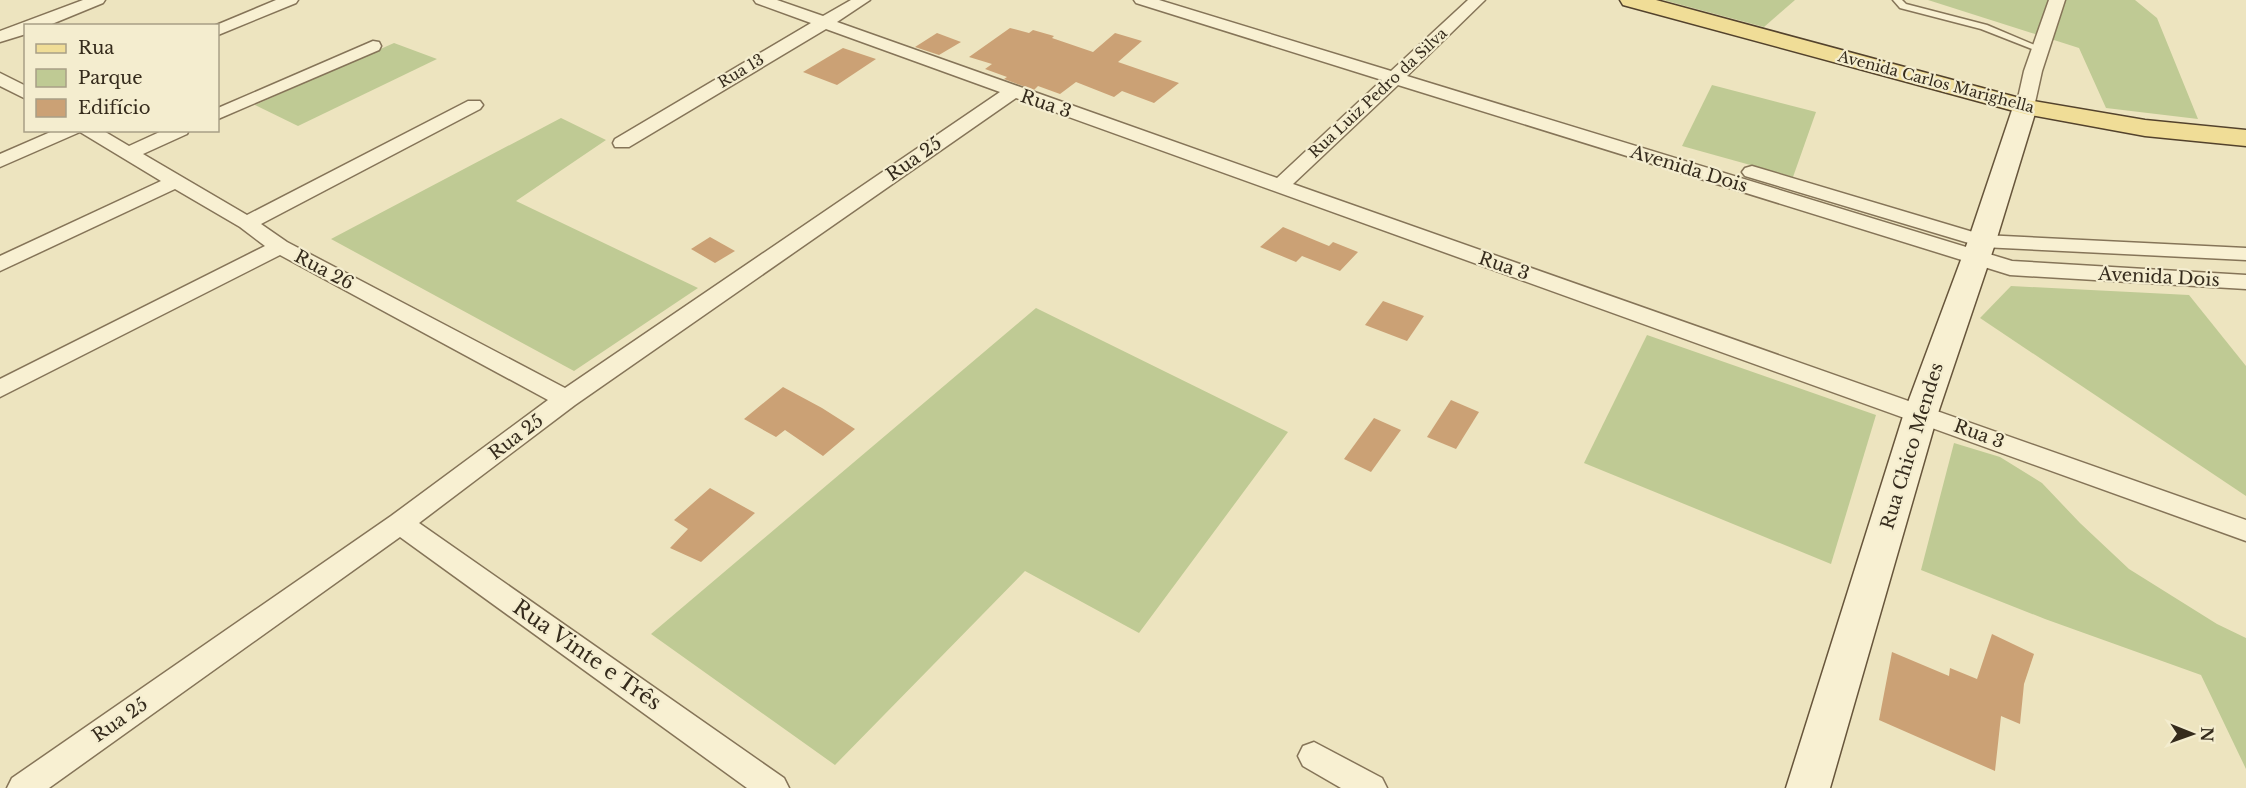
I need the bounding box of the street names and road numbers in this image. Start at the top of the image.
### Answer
street label: Rua Luiz Pedro da Silva [1305,23,1451,162]
street label: Avenida Carlos Marighella [1835,46,2037,117]
street label: Rua 13 [714,49,767,92]
street label: Rua 3 [1018,85,1074,123]
street label: Rua 25 [882,132,946,186]
street label: Avenida Dois [1627,140,1750,197]
street label: Rua 26 [291,245,357,295]
street label: Rua 3 [1476,247,1532,285]
street label: Avenida Dois [2097,263,2220,291]
street label: Rua Chico Mendes [1876,360,1948,532]
street label: Rua 25 [484,409,548,465]
street label: Rua 3 [1951,415,2007,453]
street label: Rua Vinte e Três [508,594,666,716]
street label: Rua 25 [88,693,152,747]

